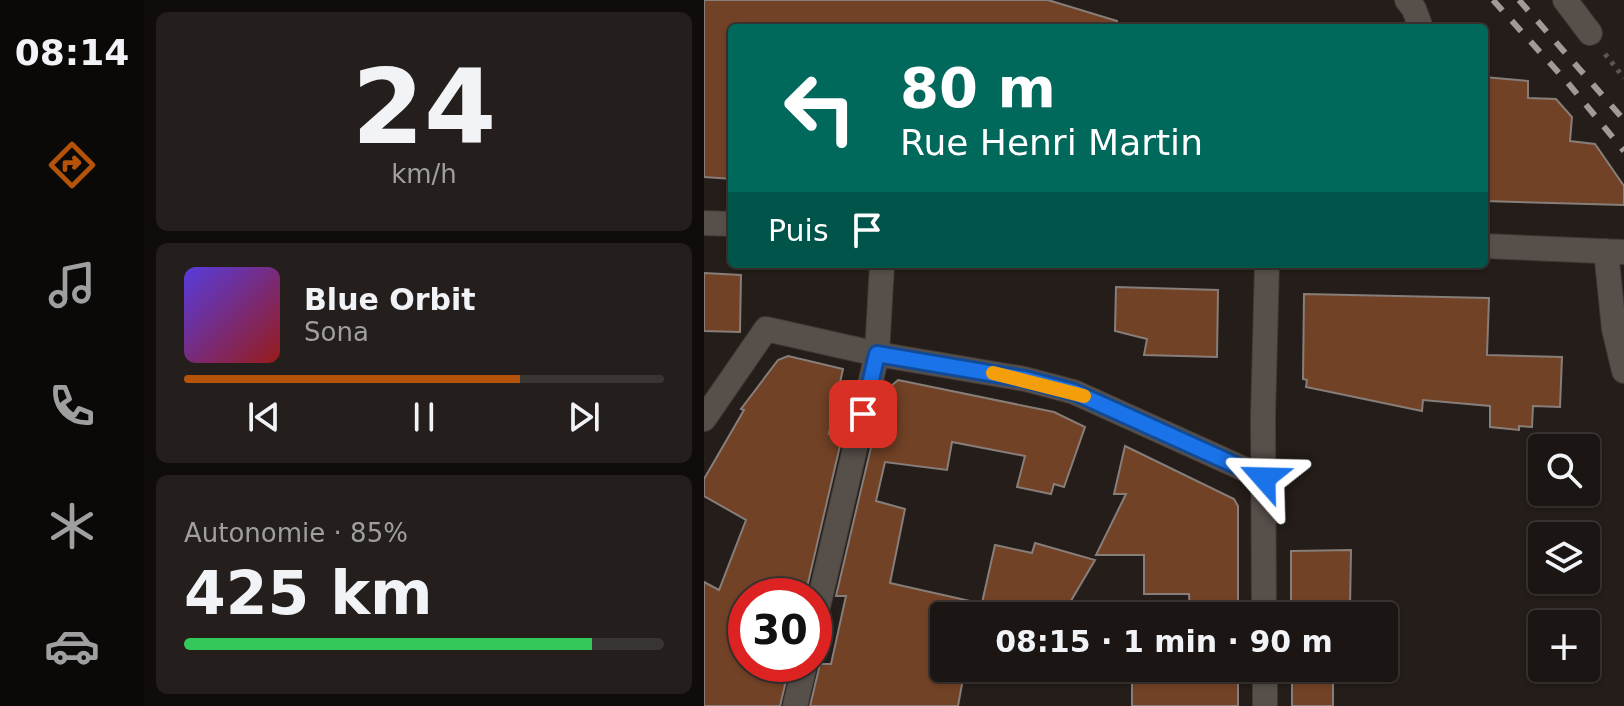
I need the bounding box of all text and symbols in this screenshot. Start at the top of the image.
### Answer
text: 08:14 [15,32,129,73]
text: 24 [352,46,496,168]
text: 80 m [900,55,1056,120]
icon: left [768,56,872,160]
text: Rue Henri Martin [900,122,1203,163]
icon: directions [44,137,100,193]
text: km/h [391,159,457,189]
icon: arrive [845,208,889,252]
text: Puis [768,213,829,248]
icon: music [44,257,100,313]
text: Blue Orbit [304,282,476,317]
text: Sona [304,317,369,347]
icon: phone [44,378,100,434]
pin [829,380,897,448]
icon: arrive [841,392,885,436]
icon: previous [242,395,286,439]
icon: pause [402,395,446,439]
icon: next [562,395,606,439]
map controls [1528,434,1600,682]
button: search [1528,434,1600,506]
position arrow [1222,436,1306,520]
icon: climate [44,498,100,554]
text: Autonomie · 85% [184,518,408,548]
button: layers [1528,522,1600,594]
text: 425 km [184,558,433,628]
speed limit sign: 30 [728,578,832,682]
button: + [1528,610,1600,682]
icon: car [44,618,100,674]
text: 08:15 · 1 min · 90 m [995,624,1333,659]

